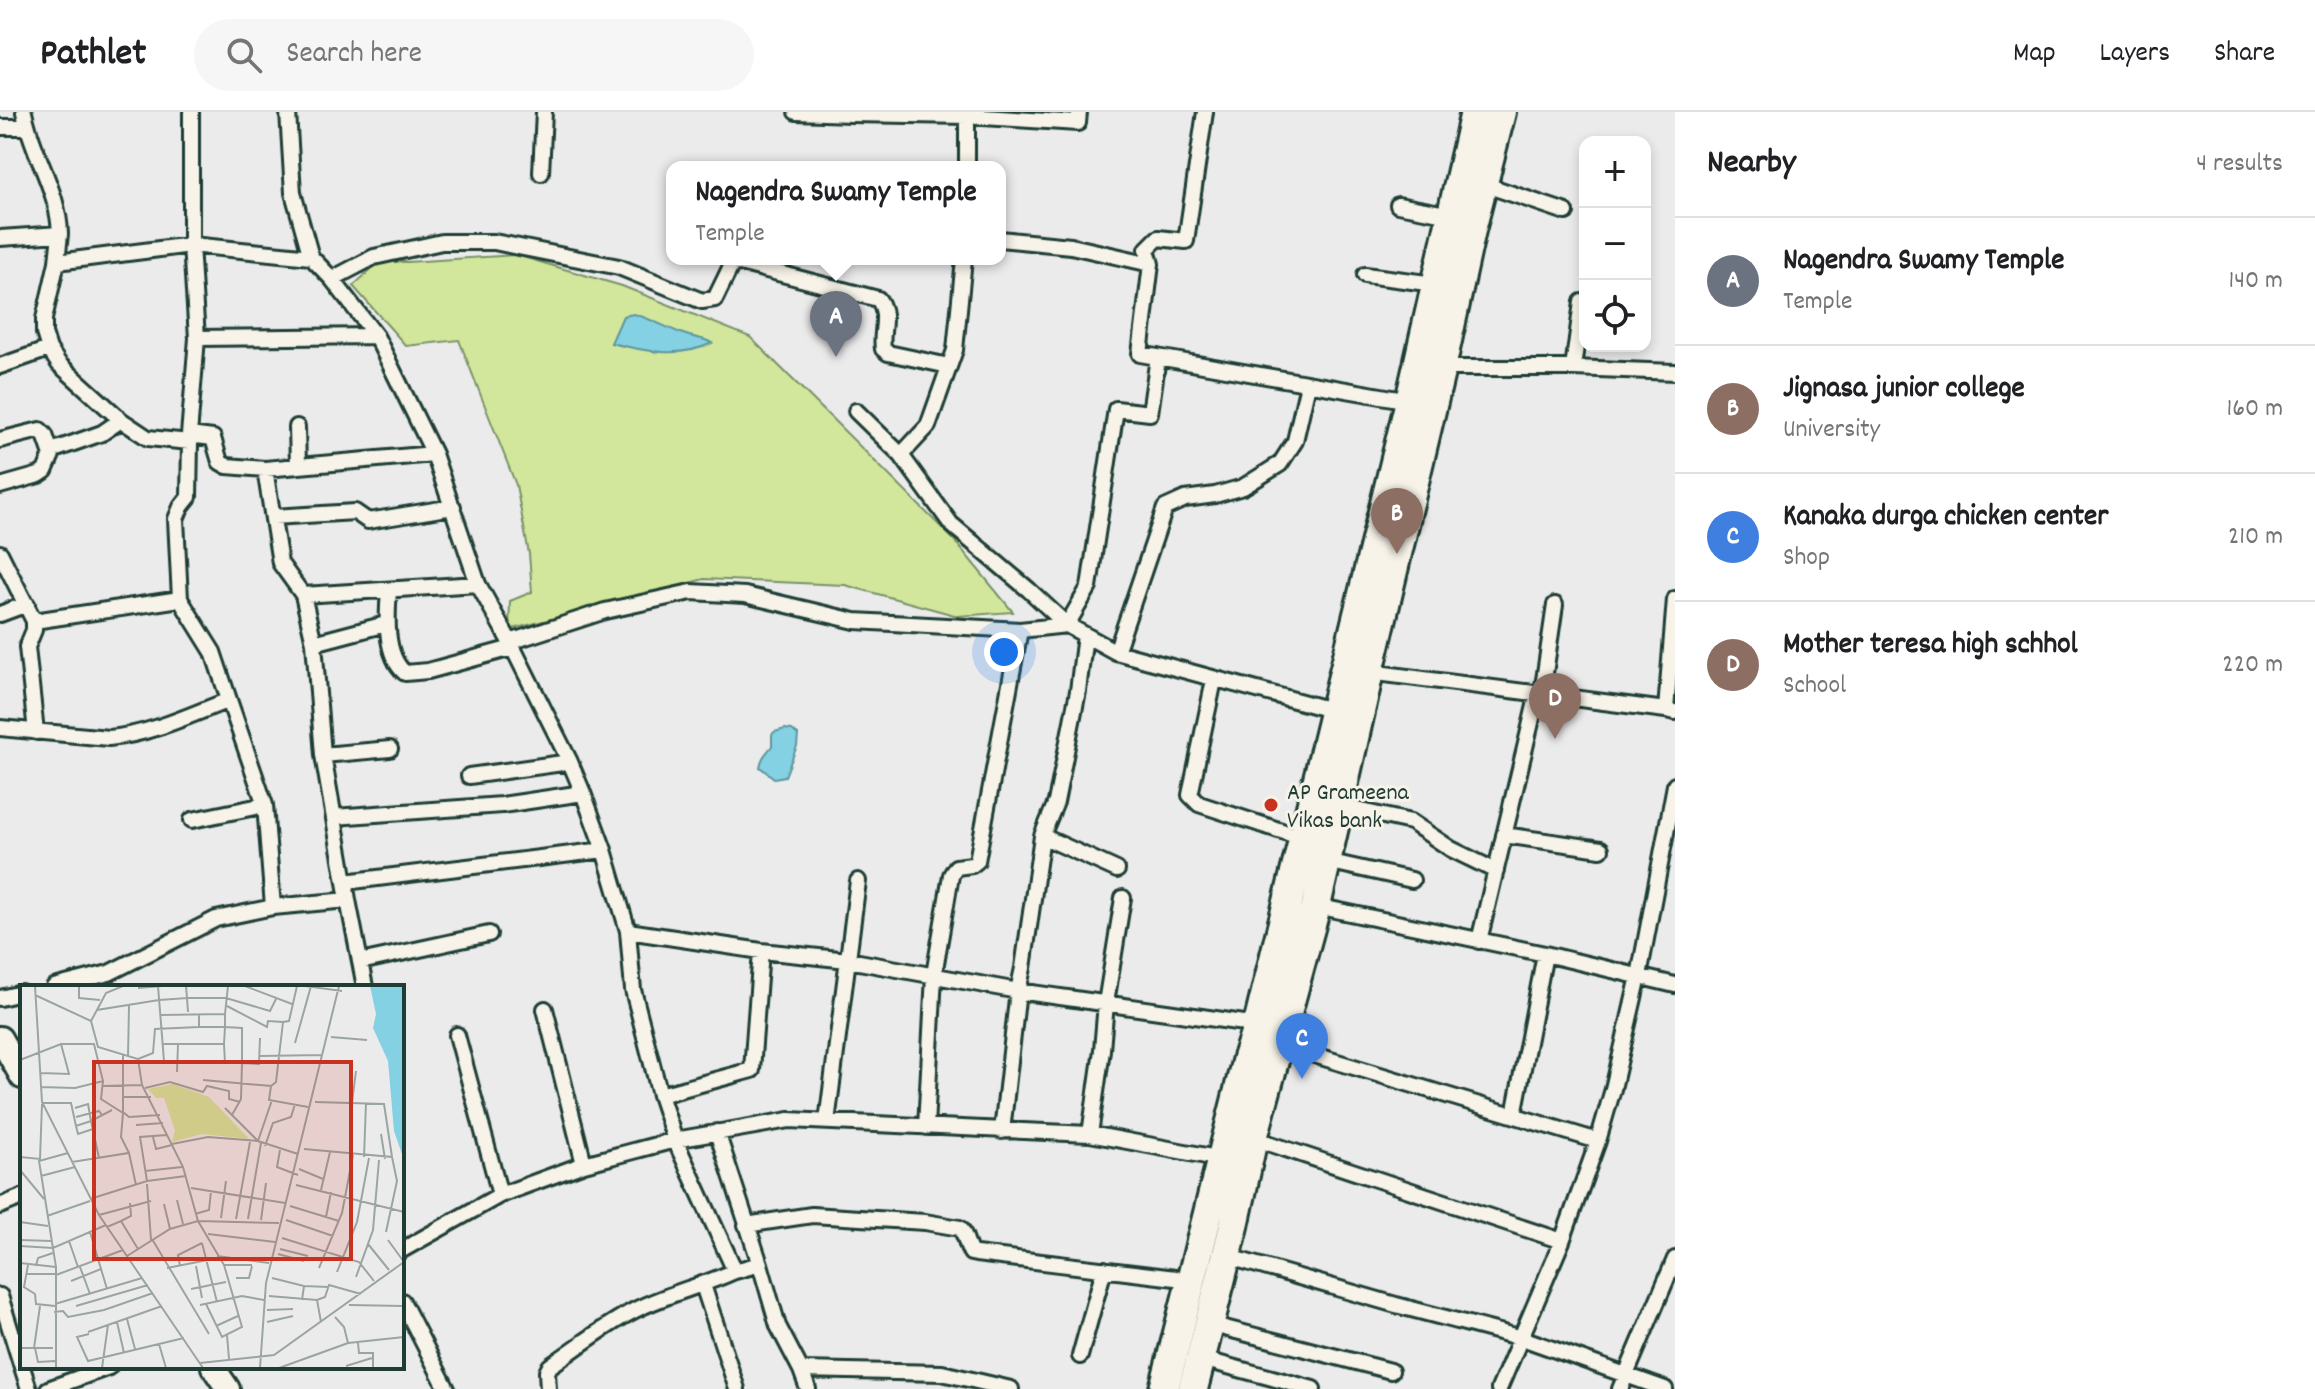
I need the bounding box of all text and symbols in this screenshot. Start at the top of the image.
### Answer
search box [194,19,754,91]
text: Pathlet [40,28,146,83]
icon: search [222,33,266,77]
text: Search here [286,34,422,77]
text: Map [2013,35,2056,75]
text: Layers [2100,35,2170,75]
text: Share [2214,35,2275,75]
map controls [1579,136,1651,352]
button: + [1579,136,1651,208]
text: Nearby [1707,140,1796,189]
text: 4 results [2196,146,2283,183]
popup [666,161,1006,265]
text: Nagendra Swamy Temple [695,173,977,216]
button: − [1579,208,1651,280]
text: Temple [695,216,765,253]
text: Nagendra Swamy Temple [1783,241,2064,284]
text: A [1726,263,1740,300]
text: 140 m [2229,263,2283,300]
button: locate [1579,280,1651,352]
text: Temple [1783,284,1852,321]
pin: A [810,291,862,357]
text: Jignasa junior college [1783,369,2025,412]
text: B [1727,391,1739,428]
text: 160 m [2227,391,2283,428]
text: University [1783,412,1880,449]
pin: B [1371,488,1423,554]
text: Kanaka durga chicken center [1783,497,2108,540]
text: C [1727,519,1739,556]
text: 210 m [2228,519,2283,556]
text: Shop [1783,540,1830,577]
text: Mother teresa high schhol [1783,625,2078,668]
your location [984,632,1024,672]
text: D [1726,647,1740,684]
text: 220 m [2222,647,2283,684]
text: School [1783,668,1846,705]
pin: D [1529,673,1581,739]
place label: AP Grameena Vikas bank [1287,777,1409,839]
marker: AP Grameena Vikas bank [1262,796,1280,814]
inset map [20,985,404,1369]
pin: C [1276,1013,1328,1079]

